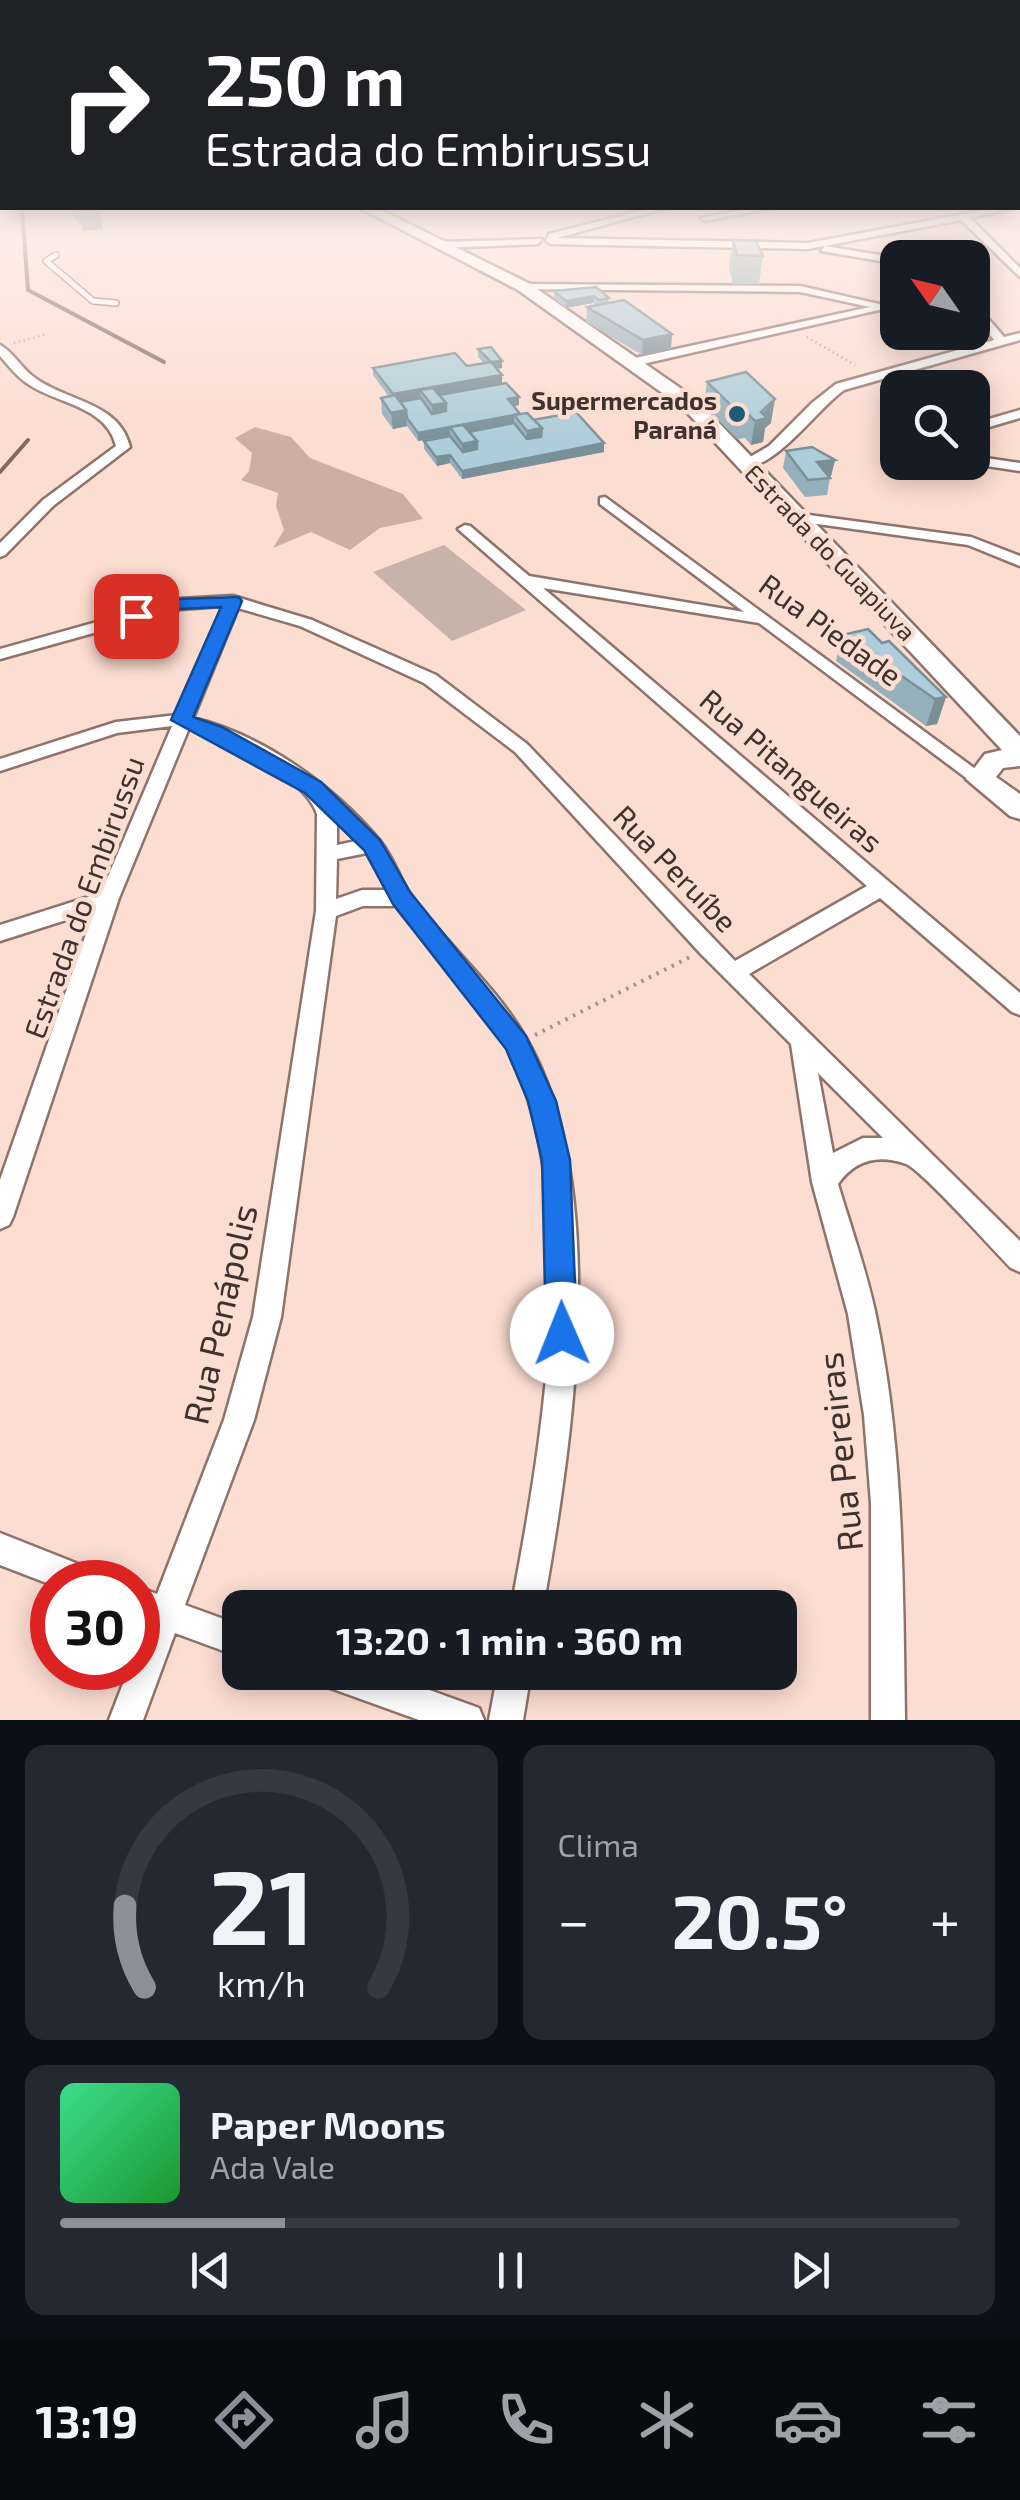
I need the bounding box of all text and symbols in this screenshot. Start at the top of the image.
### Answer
text: 250 m [205,36,405,120]
icon: right [40,40,170,170]
text: Estrada do Embirussu [205,121,651,175]
north arrow [880,240,990,350]
map controls [880,240,990,480]
button: search [880,370,990,480]
place label: Supermercados Paraná [531,385,717,444]
marker: Supermercados Paraná [726,403,748,425]
street label: Estrada do Guapiuva [739,458,923,646]
street label: Rua Piedade [753,565,909,693]
pin [94,574,179,659]
icon: arrive [109,589,164,644]
street label: Rua Pitangueiras [693,681,891,859]
street label: Estrada do Embirussu [15,751,151,1043]
street label: Rua Peruíbe [607,797,745,939]
street label: Rua Penápolis [173,1200,265,1428]
position arrow [510,1282,614,1386]
street label: Rua Pereiras [808,1350,870,1554]
speed limit sign: 30 [30,1560,160,1690]
text: 13:20 · 1 min · 360 m [336,1617,683,1663]
text: Clima [558,1825,639,1863]
text: 21 [209,1841,314,1966]
text: 20.5° [671,1874,848,1964]
text: − [558,1886,590,1952]
text: + [930,1886,960,1952]
text: km/h [217,1961,306,2004]
text: Paper Moons [210,2101,446,2147]
text: Ada Vale [210,2147,335,2185]
icon: previous [183,2243,238,2298]
icon: pause [483,2243,538,2298]
icon: next [783,2243,838,2298]
icon: directions [209,2385,279,2455]
icon: music [350,2385,420,2455]
icon: phone [491,2385,561,2455]
icon: climate [632,2385,702,2455]
icon: car [773,2385,843,2455]
icon: filters [914,2385,984,2455]
text: 13:19 [36,2393,138,2447]

